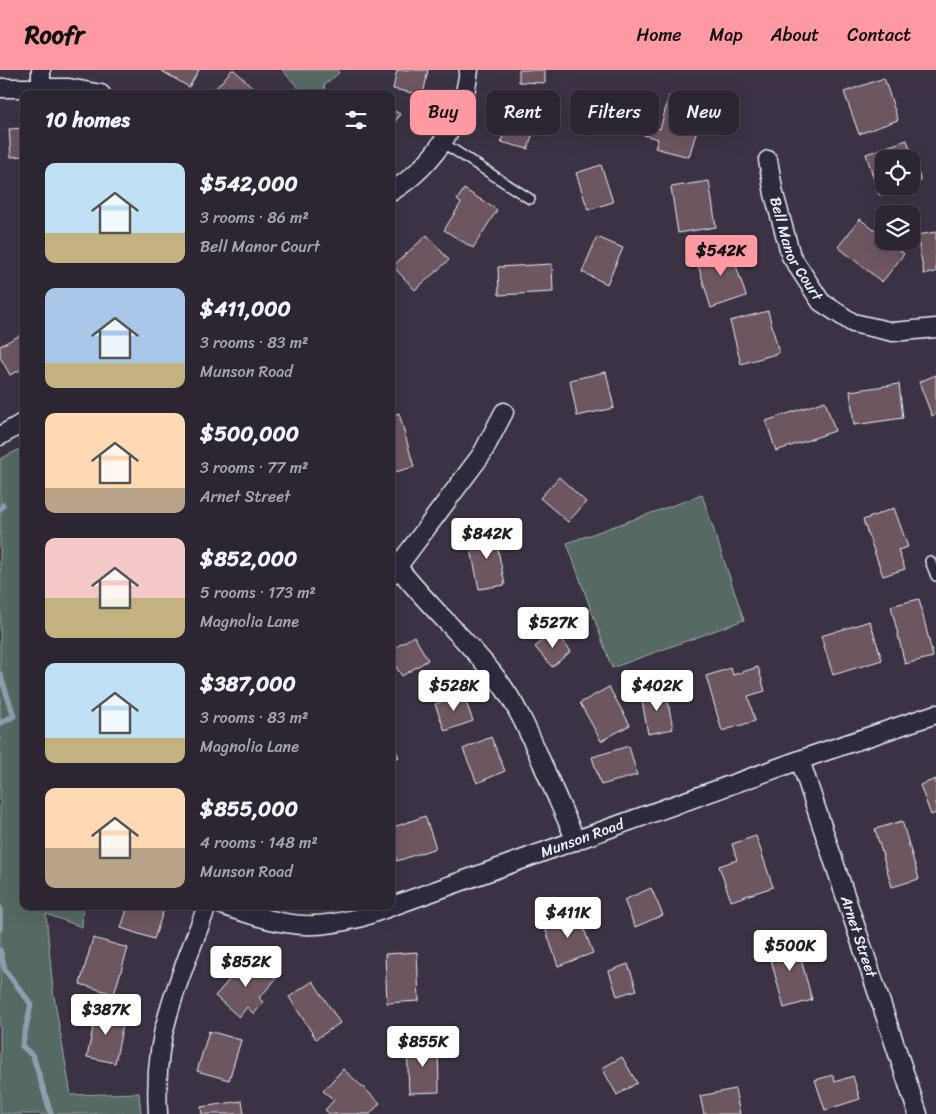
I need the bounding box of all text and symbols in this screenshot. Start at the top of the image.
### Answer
text: Roofr [25,14,84,56]
text: Home [637,19,682,51]
text: Map [710,19,743,51]
text: About [771,19,819,51]
text: Contact [847,19,911,51]
chip: Buy [410,90,476,135]
chip: Rent [486,90,560,135]
chip: Filters [570,90,659,135]
chip: New [669,90,739,135]
text: 10 homes [45,101,130,139]
icon: filters [342,106,370,134]
map controls [875,150,920,250]
button: locate [875,150,920,195]
text: $542,000 [200,165,298,203]
icon: home [85,183,145,243]
street label: Bell Manor Court [762,194,831,307]
text: 3 rooms · 86 m² [200,203,309,232]
button: layers [875,205,920,250]
text: Bell Manor Court [200,232,320,261]
pin: $542K [686,234,756,277]
text: $542K [696,236,746,265]
text: $411,000 [200,290,291,328]
icon: home [85,308,145,368]
text: 3 rooms · 83 m² [200,328,308,357]
text: Munson Road [200,357,293,386]
text: $500,000 [200,415,299,453]
icon: home [85,433,145,493]
text: 3 rooms · 77 m² [200,453,308,482]
text: Arnet Street [200,482,291,511]
pin: $842K [452,518,522,560]
text: $842K [462,519,512,548]
text: $852,000 [200,540,297,578]
icon: home [85,558,145,618]
text: 5 rooms · 173 m² [200,578,316,607]
pin: $527K [518,606,588,649]
text: Magnolia Lane [200,607,299,636]
text: $527K [529,608,577,637]
text: $387,000 [200,665,296,703]
pin: $528K [419,670,489,712]
pin: $402K [622,670,692,712]
text: $528K [429,671,479,700]
text: $402K [632,671,682,700]
icon: home [85,683,145,743]
text: 3 rooms · 83 m² [200,703,308,732]
text: Magnolia Lane [200,732,299,761]
text: $855,000 [200,790,298,828]
icon: home [85,808,145,868]
street label: Munson Road [537,811,628,865]
text: 4 rooms · 148 m² [200,828,318,857]
text: Munson Road [200,857,293,886]
street label: Arnet Street [833,891,885,982]
pin: $411K [533,896,603,939]
text: $411K [546,898,590,927]
pin: $500K [755,930,825,972]
text: $500K [765,931,815,960]
pin: $852K [211,946,281,988]
text: $852K [221,947,271,976]
pin: $387K [71,994,141,1036]
text: $387K [82,995,130,1024]
pin: $855K [388,1026,458,1068]
text: $855K [398,1027,448,1056]

